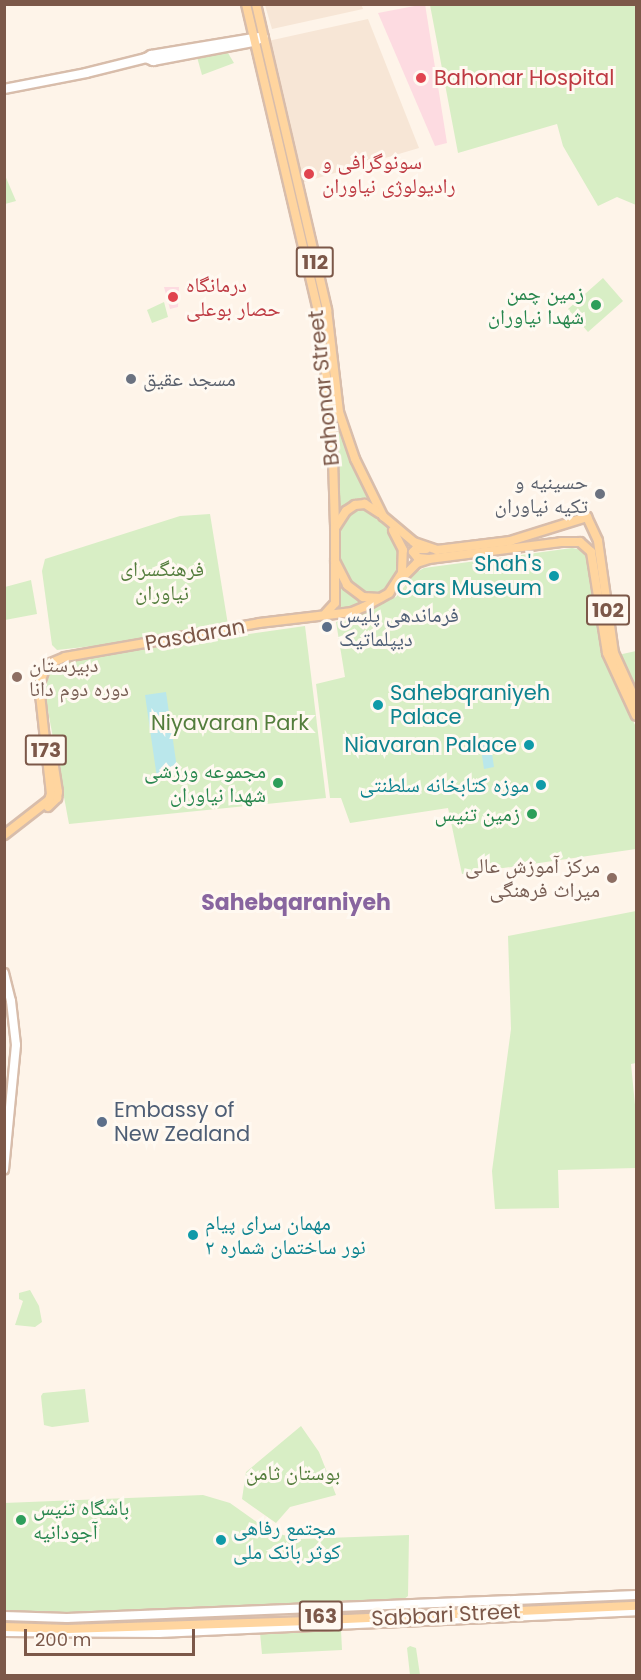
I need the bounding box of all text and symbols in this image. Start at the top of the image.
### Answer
place label: Bahonar Hospital [434,65,614,91]
marker: Bahonar Hospital [412,69,430,87]
place label: سونوگرافی و رادیولوژی نیاوران [322,149,456,199]
marker: سونوگرافی و رادیولوژی نیاوران [300,165,318,183]
road number: 112 [296,245,334,279]
place label: درمانگاه حصار بوعلی [186,272,280,322]
place label: زمین چمن شهدا نیاوران [488,280,584,330]
marker: درمانگاه حصار بوعلی [164,288,182,306]
marker: زمین چمن شهدا نیاوران [589,298,603,312]
street label: Bahonar Street [303,309,345,467]
place label: مسجد عقیق [143,366,236,392]
marker: مسجد عقیق [124,372,138,386]
place label: حسینیه و تکیه نیاوران [495,469,588,519]
marker: حسینیه و تکیه نیاوران [593,487,607,501]
place label: Shah's Cars Museum [397,551,542,601]
park label: فرهنگسرای نیاوران [120,556,204,606]
marker: Shah's Cars Museum [547,569,561,583]
road number: 102 [586,593,630,627]
place label: فرماندهی پلیس دیپلماتیک [339,602,459,652]
street label: Pasdaran [143,614,247,656]
marker: فرماندهی پلیس دیپلماتیک [320,620,334,634]
place label: دبیرستان دوره دوم دانا [29,652,129,702]
marker: دبیرستان دوره دوم دانا [10,670,24,684]
place label: Sahebqraniyeh Palace [390,680,550,730]
marker: Sahebqraniyeh Palace [371,698,385,712]
park label: Niyavaran Park [151,710,309,736]
place label: Niavaran Palace [344,732,517,758]
road number: 173 [24,733,68,767]
marker: Niavaran Palace [522,738,536,752]
place label: مجموعه ورزشی شهدا نیاوران [144,758,266,808]
place label: موزه کتابخانه سلطنتی [359,772,529,798]
marker: مجموعه ورزشی شهدا نیاوران [271,776,285,790]
marker: موزه کتابخانه سلطنتی [534,778,548,792]
place label: زمین تنیس [435,801,520,827]
marker: زمین تنیس [525,807,539,821]
place label: مرکز آموزش عالی میراث فرهنگی [465,853,600,903]
marker: مرکز آموزش عالی میراث فرهنگی [605,871,619,885]
district label: Sahebqaraniyeh [201,890,391,916]
place label: Embassy of New Zealand [114,1097,250,1147]
marker: Embassy of New Zealand [95,1115,109,1129]
place label: مهمان سرای پیام نور ساختمان شماره ۲ [205,1210,366,1260]
marker: مهمان سرای پیام نور ساختمان شماره ۲ [186,1228,200,1242]
park label: بوستان ثامن [246,1460,340,1486]
place label: باشگاه تنیس آجودانیه [33,1495,129,1545]
marker: باشگاه تنیس آجودانیه [14,1513,28,1527]
place label: مجتمع رفاهی کوثر بانک ملی [233,1515,341,1565]
marker: مجتمع رفاهی کوثر بانک ملی [214,1533,228,1547]
road number: 163 [298,1599,344,1633]
street label: Sabbari Street [371,1599,521,1631]
scale bar [27,1617,198,1655]
text: 200 m [35,1627,91,1652]

